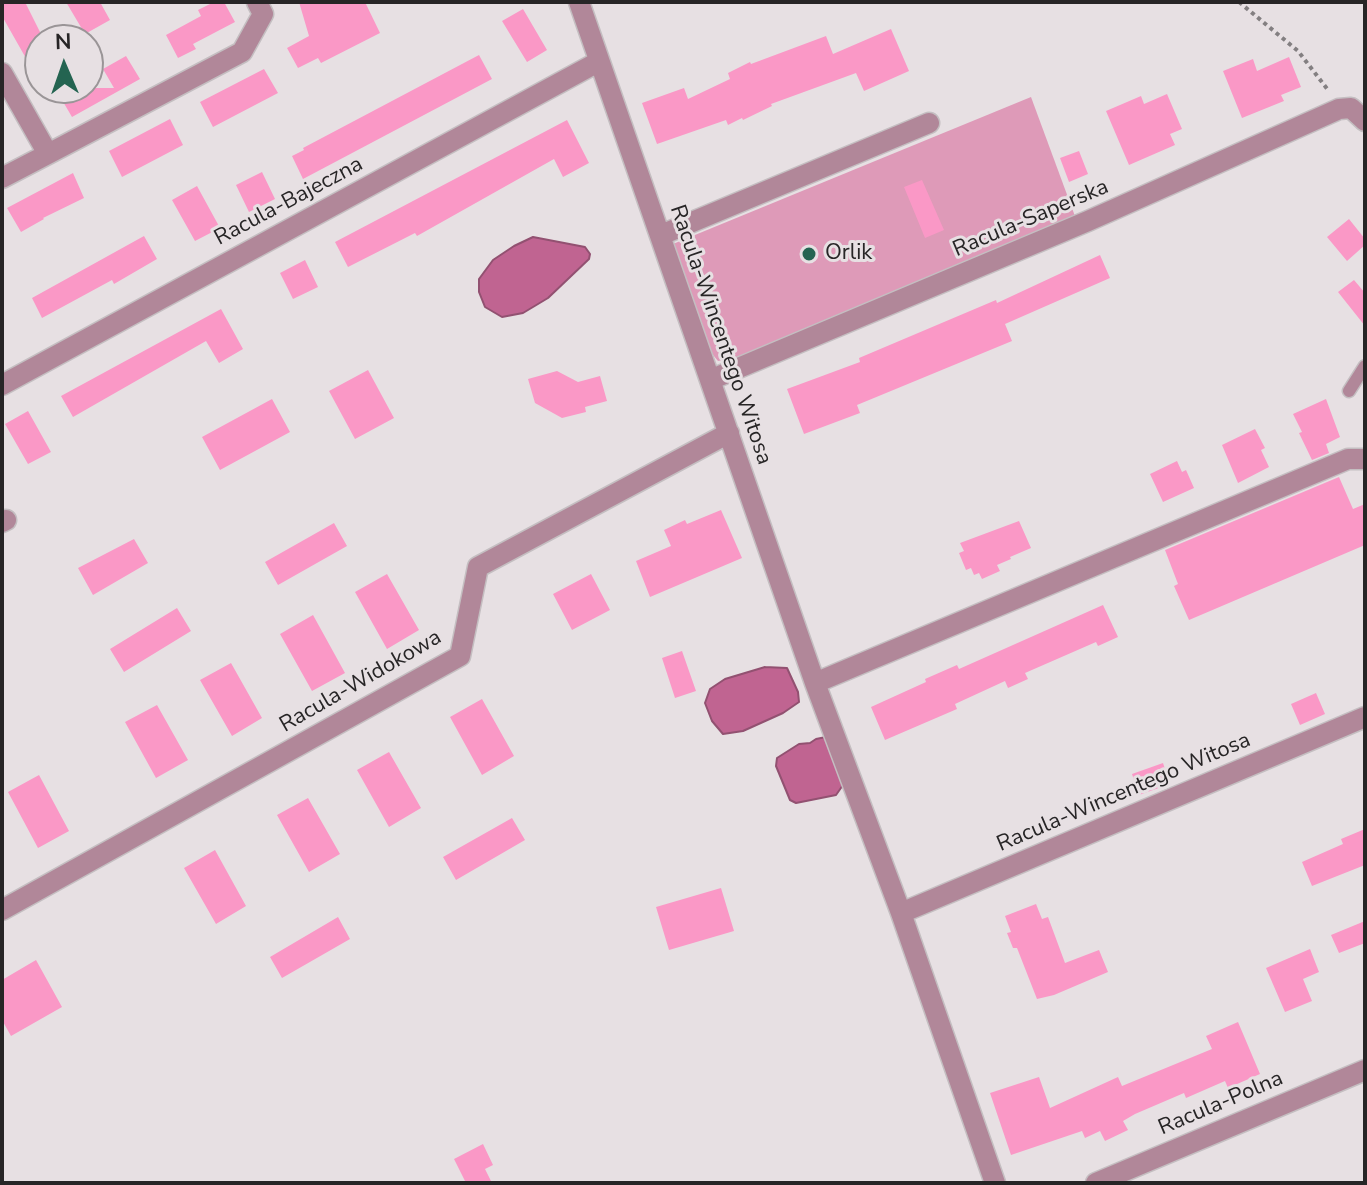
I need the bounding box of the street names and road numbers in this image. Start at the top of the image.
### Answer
street label: Racula-Bajeczna [210,152,368,252]
street label: Racula-Saperska [949,174,1113,264]
street label: Racula-Wincentego Witosa [663,202,777,468]
street label: Racula-Widokowa [275,625,447,739]
street label: Racula-Wincentego Witosa [993,728,1255,858]
street label: Racula-Polna [1155,1066,1287,1142]

